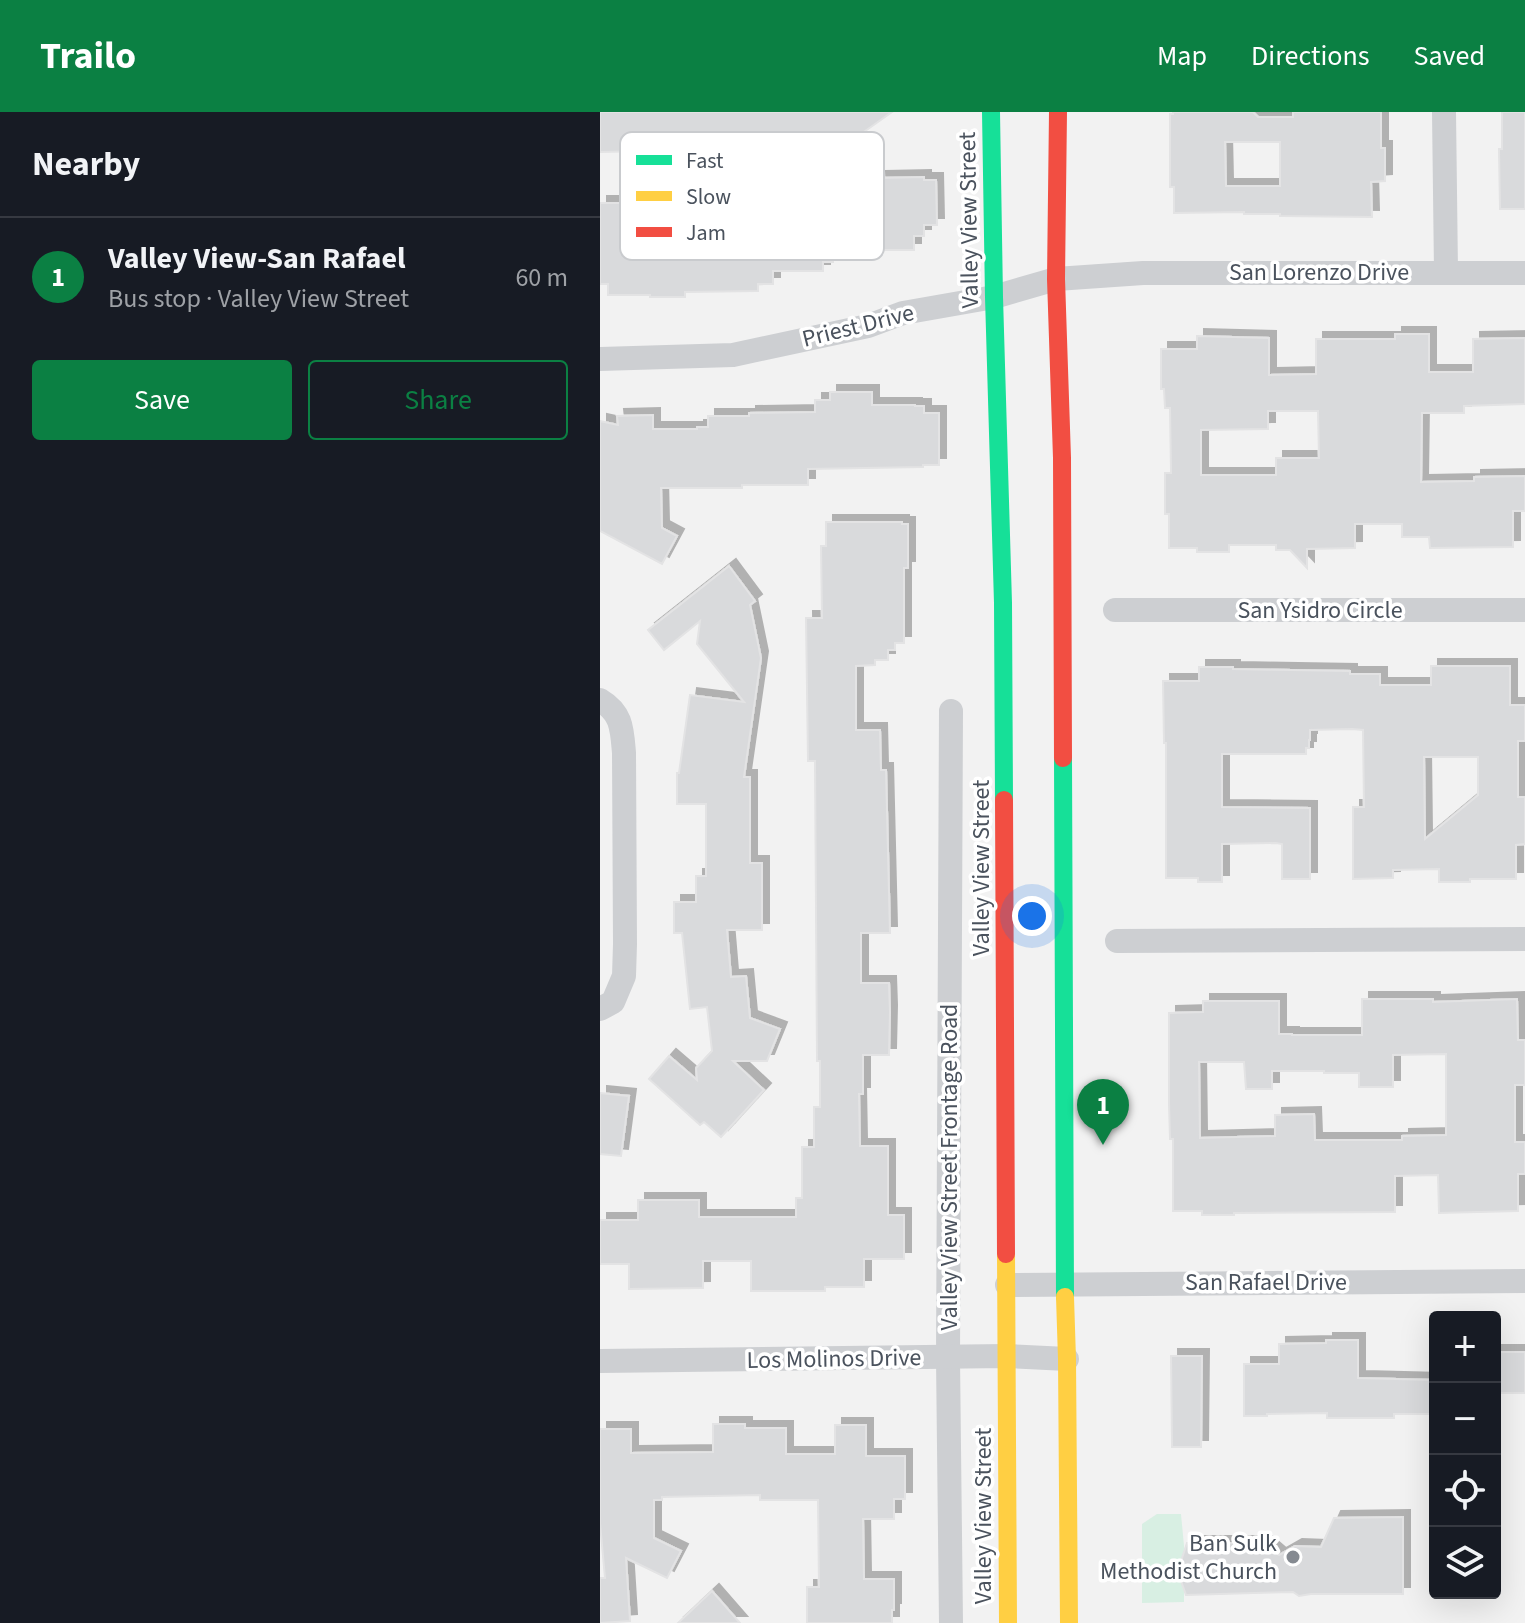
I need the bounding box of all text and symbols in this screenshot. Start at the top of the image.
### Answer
text: Trailo [40,29,136,83]
text: Map [1157,36,1207,76]
text: Directions [1251,36,1370,76]
text: Saved [1414,36,1485,76]
street label: Valley View Street [950,131,988,309]
legend [620,132,884,260]
text: Nearby [32,140,140,189]
text: Fast [686,145,724,177]
text: Slow [686,181,731,213]
text: Jam [686,217,726,249]
text: Valley View-San Rafael [108,237,406,280]
street label: San Lorenzo Drive [1229,255,1409,290]
text: 1 [51,259,65,296]
text: 60 m [515,259,568,296]
text: Bus stop · Valley View Street [108,280,409,317]
street label: Priest Drive [798,295,918,357]
button: Save [32,360,292,440]
button: Share [308,360,568,440]
street label: San Ysidro Circle [1237,593,1403,628]
street label: Valley View Street [964,780,999,956]
your location [1012,896,1052,936]
street label: Valley View Street Frontage Road [932,1004,967,1330]
pin: 1 [1077,1079,1129,1145]
street label: San Rafael Drive [1185,1265,1347,1300]
map controls [1429,1311,1501,1599]
button: + [1429,1311,1501,1383]
street label: Los Molinos Drive [746,1340,922,1378]
button: − [1429,1383,1501,1455]
street label: Valley View Street [966,1428,1001,1604]
button: locate [1429,1455,1501,1527]
place label: Ban Sulk Methodist Church [1100,1526,1277,1589]
button: layers [1429,1527,1501,1599]
marker: Ban Sulk Methodist Church [1284,1548,1302,1566]

